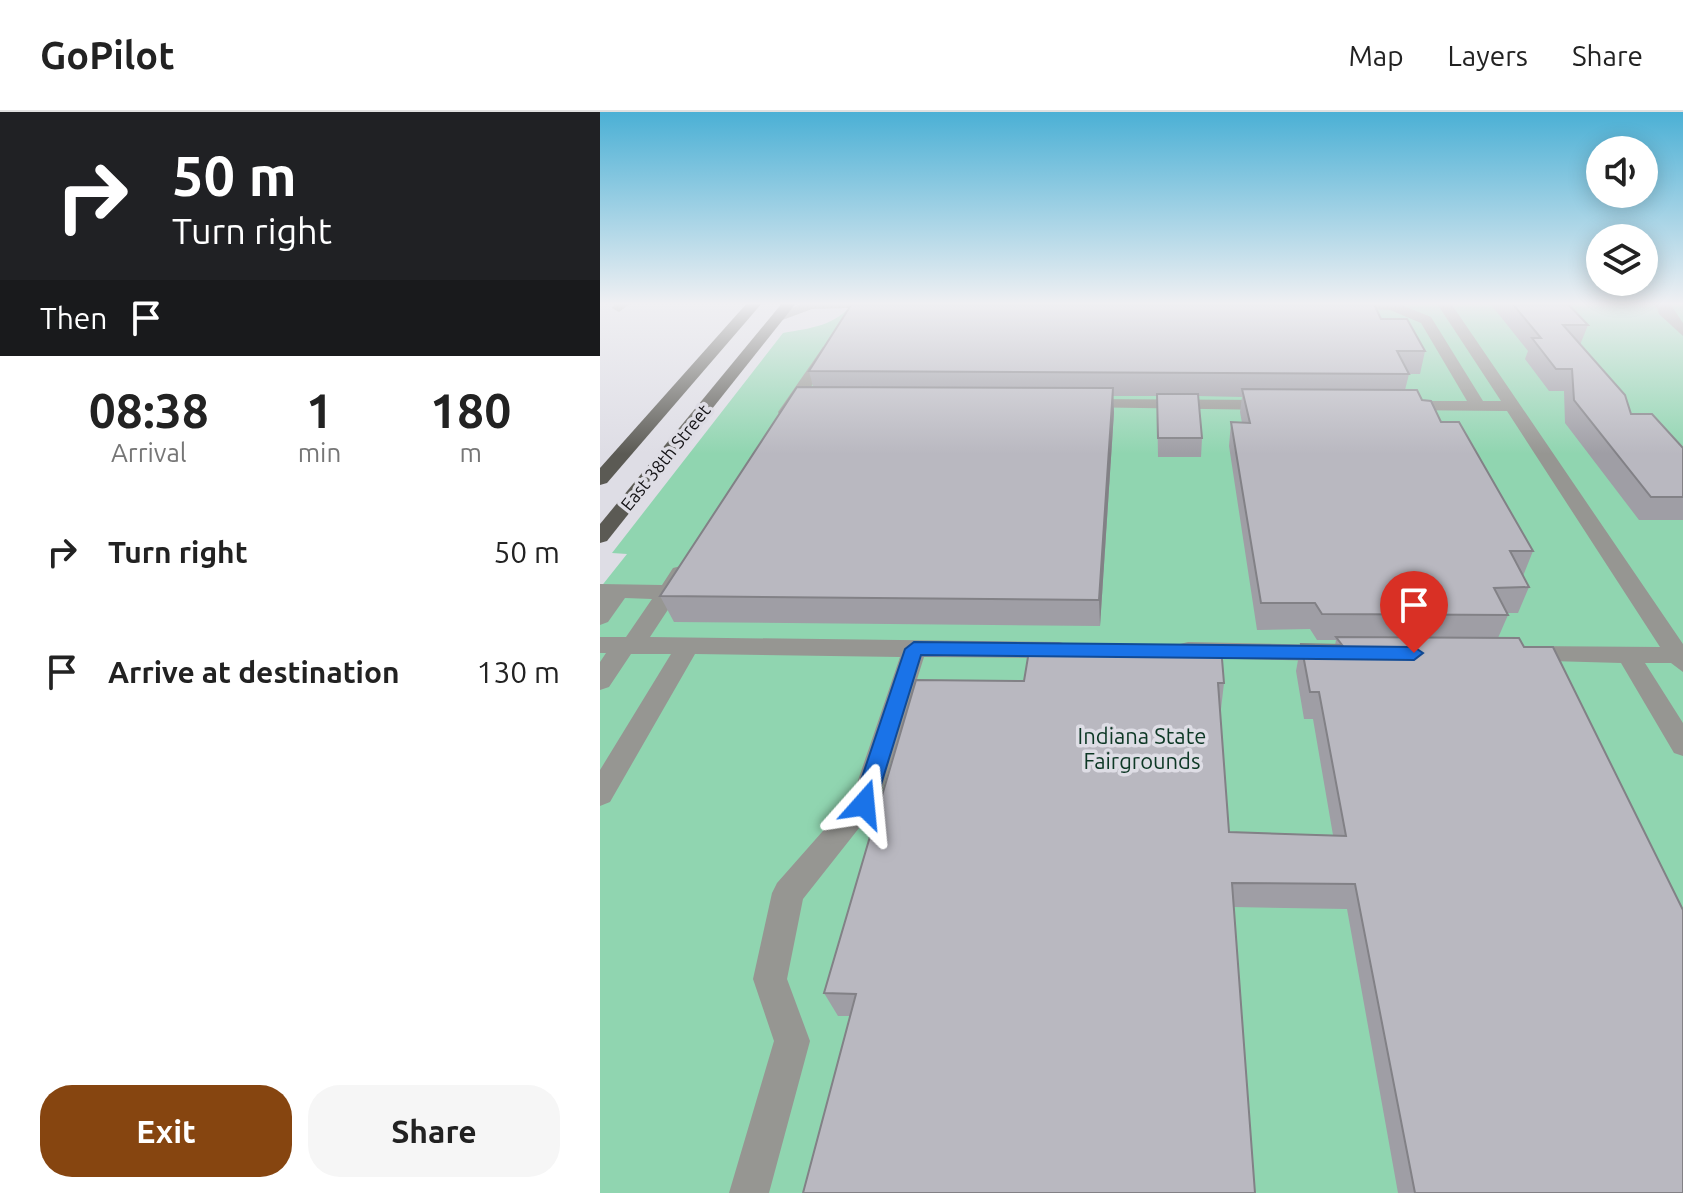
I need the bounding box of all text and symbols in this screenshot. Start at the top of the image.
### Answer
text: GoPilot [40,34,175,76]
text: Map [1348,40,1404,71]
text: Layers [1448,40,1528,71]
text: Share [1572,40,1643,71]
map controls [1586,136,1658,296]
button: sound [1586,136,1658,208]
icon: right [40,144,144,248]
text: 50 m [172,144,297,207]
text: Turn right [172,210,332,251]
button: layers [1586,224,1658,296]
icon: arrive [124,296,168,340]
text: Then [40,301,108,335]
text: 08:38 [89,383,209,437]
text: 1 [306,383,333,437]
text: 180 [430,383,511,437]
street label: East 38th Street [616,400,714,514]
text: Arrival [111,438,187,467]
text: min [298,438,341,467]
text: m [459,438,482,467]
icon: right [40,530,84,574]
text: Turn right [108,535,248,569]
text: 50 m [493,535,560,569]
pin [1380,571,1448,653]
icon: arrive [1392,583,1436,627]
icon: arrive [40,650,84,694]
text: Arrive at destination [108,655,400,689]
text: 130 m [476,655,560,689]
park label: Indiana State Fairgrounds [1078,723,1206,773]
position arrow [822,762,906,846]
button: Exit [40,1085,292,1177]
button: Share [308,1085,560,1177]

